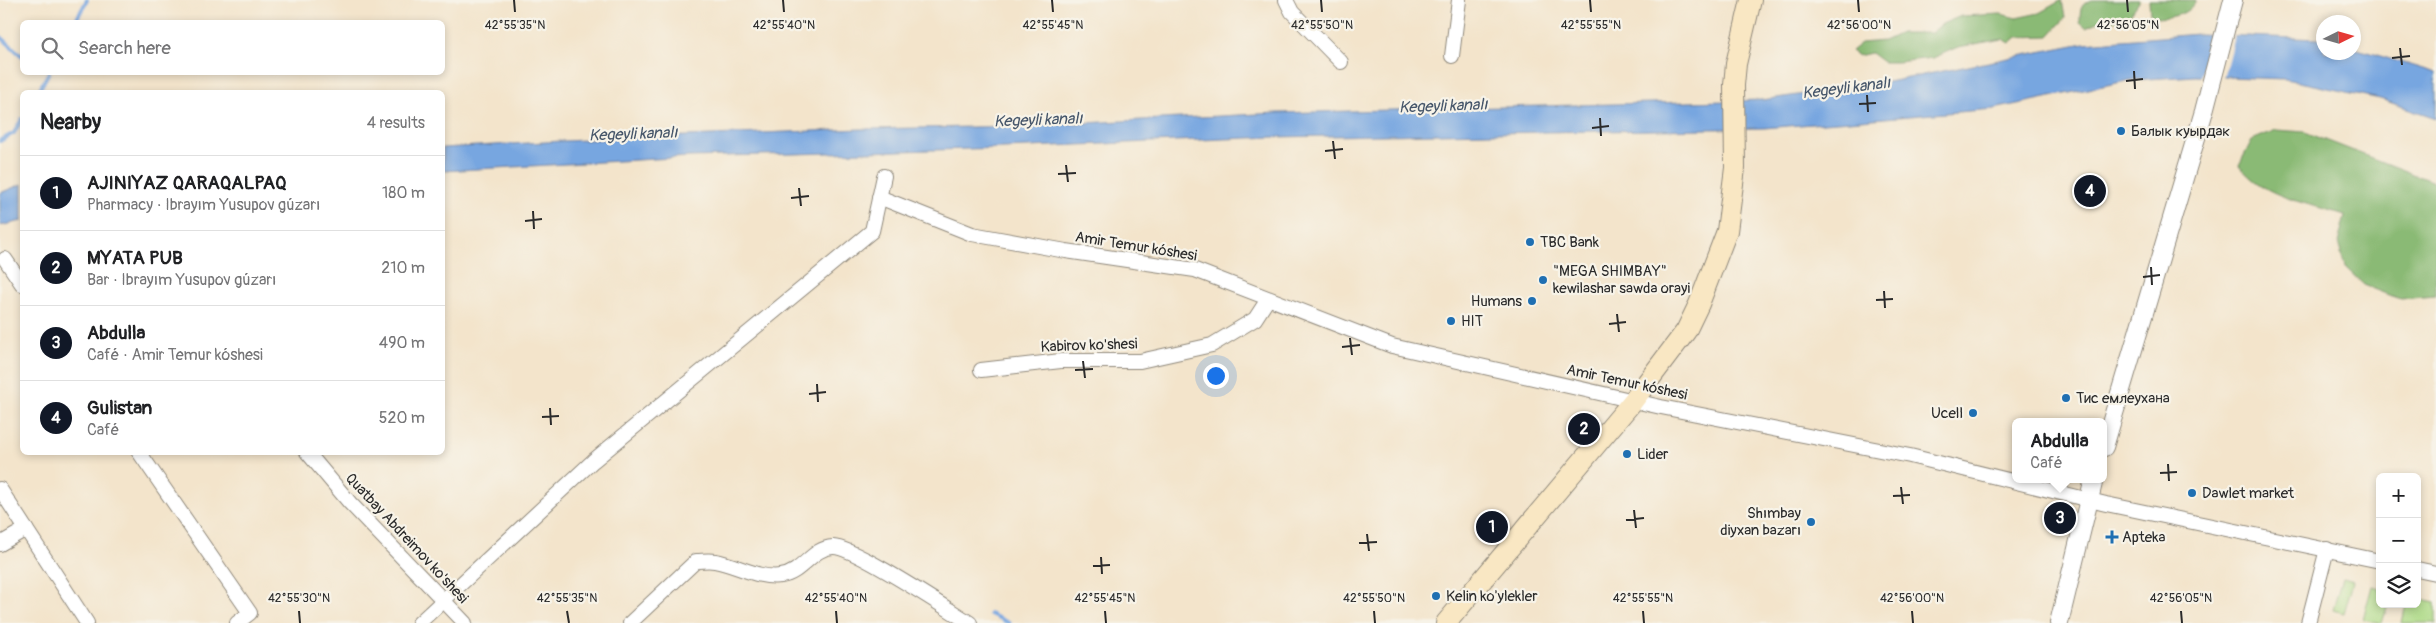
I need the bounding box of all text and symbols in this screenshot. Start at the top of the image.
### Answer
north arrow [2316,15,2361,60]
text: 42°55'35"N [485,18,545,33]
text: 42°55'40"N [753,18,815,33]
text: 42°55'45"N [1023,18,1083,33]
text: 42°55'50"N [1291,18,1353,33]
text: 42°55'55"N [1561,18,1621,33]
text: 42°56'00"N [1827,18,1891,33]
text: 42°56'05"N [2097,18,2159,33]
search box [20,20,445,75]
icon: search [38,34,66,62]
text: Search here [78,36,171,60]
water label: Kegeyli kanalı [1801,72,1893,103]
water label: Kegeyli kanalı [1398,94,1489,118]
water label: Kegeyli kanalı [993,108,1084,132]
text: Nearby [40,109,101,136]
text: 4 results [367,113,425,133]
water label: Kegeyli kanalı [588,122,679,146]
place label: Балык куырдак [2131,122,2230,141]
marker: Балык куырдак [2115,125,2127,137]
text: AJINIYAZ QARAQALPAQ [87,171,287,195]
pin: 4 [2074,172,2106,210]
text: 1 [53,183,59,203]
text: 180 m [382,183,425,203]
text: Pharmacy · Ibrayım Yusupov gúzarı [87,195,320,215]
street label: Amir Temur kóshesi [1074,227,1199,266]
place label: TBC Bank [1540,233,1600,252]
marker: TBC Bank [1524,236,1536,248]
text: MYATA PUB [87,246,183,270]
text: 2 [52,258,60,278]
text: 210 m [381,258,425,278]
place label: "MEGA SHIMBAY" kewilashar sawda orayi [1553,262,1690,298]
text: Bar · Ibrayım Yusupov gúzarı [87,270,276,290]
marker: "MEGA SHIMBAY" kewilashar sawda orayi [1537,274,1549,286]
place label: Humans [1471,292,1522,311]
marker: Humans [1526,295,1538,307]
place label: HIT [1461,312,1483,331]
marker: HIT [1445,315,1457,327]
text: Abdulla [87,321,145,345]
text: 3 [52,333,60,353]
text: 490 m [379,333,425,353]
street label: Kabirov ko'shesi [1040,334,1138,357]
text: Café · Amir Temur kóshesi [87,345,263,365]
street label: Amir Temur kóshesi [1565,360,1689,405]
your location [1203,363,1229,389]
place label: Тис емлеухана [2076,389,2170,408]
marker: Тис емлеухана [2060,392,2072,404]
text: Gulistan [87,396,152,420]
place label: Ucell [1931,404,1963,423]
marker: Ucell [1967,407,1979,419]
text: 4 [51,408,61,428]
text: 520 m [379,408,425,428]
pin: 2 [1568,410,1600,448]
popup [2012,418,2107,483]
text: Café [87,420,119,440]
text: Abdulla [2030,429,2089,453]
place label: Lider [1637,445,1669,464]
marker: Lider [1621,448,1633,460]
text: Café [2030,453,2063,473]
street label: Quatbay Abdreimov ko'shesi [341,469,472,608]
map controls [2376,473,2421,608]
button: + [2376,473,2421,518]
place label: Dawlet market [2202,484,2295,503]
marker: Dawlet market [2186,487,2198,499]
pin: 3 [2044,499,2076,537]
place label: Shımbay diyxan bazarı [1720,504,1802,540]
pin: 1 [1476,508,1508,546]
marker: Shımbay diyxan bazarı [1805,516,1817,528]
button: − [2376,518,2421,563]
place label: Apteka [2122,528,2166,547]
marker: Apteka [2106,531,2118,543]
button: layers [2376,563,2421,608]
place label: Kelin ko'ylekler [1446,587,1538,606]
marker: Kelin ko'ylekler [1430,590,1442,602]
text: 42°55'30"N [268,591,330,606]
text: 42°55'35"N [537,591,597,606]
text: 42°55'40"N [805,591,867,606]
text: 42°55'45"N [1075,591,1135,606]
text: 42°55'50"N [1343,591,1405,606]
text: 42°55'55"N [1613,591,1673,606]
text: 42°56'00"N [1880,591,1944,606]
text: 42°56'05"N [2150,591,2212,606]

